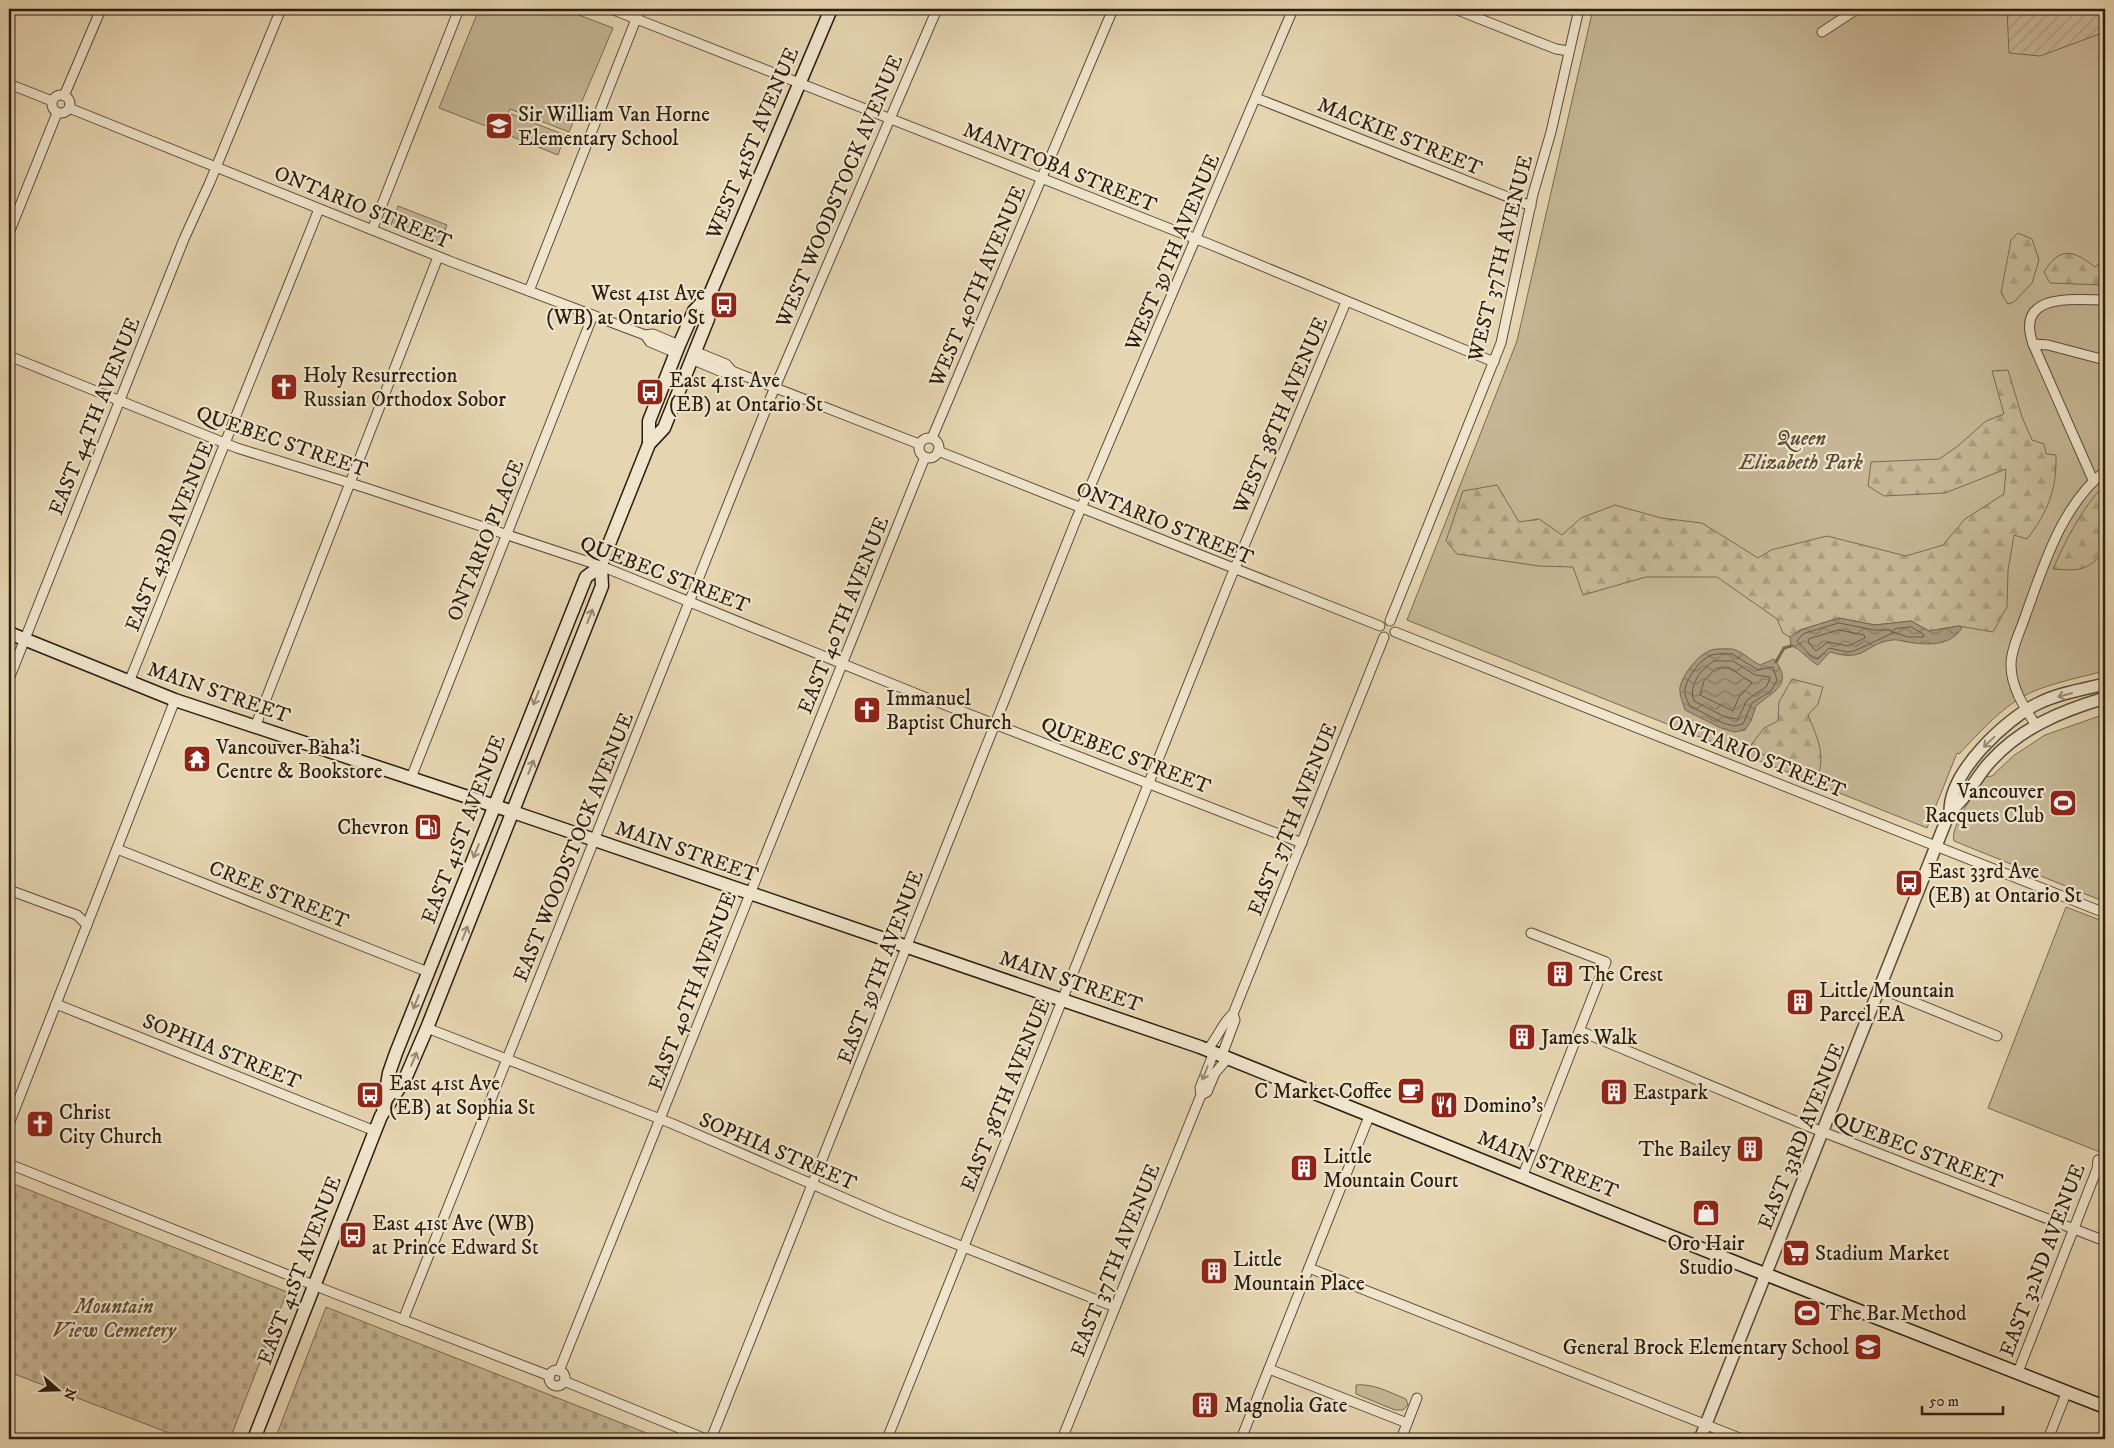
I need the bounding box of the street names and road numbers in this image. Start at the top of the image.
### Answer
street label: WEST 41ST AVENUE [700,43,805,244]
street label: WEST WOODSTOCK AVENUE [770,51,909,333]
street label: MACKIE STREET [1313,92,1486,182]
street label: MANITOBA STREET [959,117,1160,219]
street label: WEST 39TH AVENUE [1119,150,1226,356]
street label: WEST 37TH AVENUE [1462,152,1539,365]
street label: ONTARIO STREET [270,160,455,255]
street label: WEST 40TH AVENUE [923,182,1032,392]
street label: EAST 44TH AVENUE [43,313,147,519]
street label: WEST 38TH AVENUE [1227,313,1334,519]
street label: QUEBEC STREET [192,400,371,484]
street label: EAST 43RD AVENUE [120,437,220,635]
street label: ONTARIO PLACE [442,456,530,625]
street label: ONTARIO STREET [1072,476,1257,571]
street label: EAST 40TH AVENUE [792,513,895,718]
street label: QUEBEC STREET [576,531,753,619]
street label: MAIN STREET [144,656,294,730]
street label: EAST WOODSTOCK AVENUE [508,709,640,986]
street label: ONTARIO STREET [1664,709,1849,804]
street label: QUEBEC STREET [1037,712,1214,800]
street label: EAST 37TH AVENUE [1242,719,1344,920]
street label: EAST 41ST AVENUE [416,731,512,927]
street label: MAIN STREET [612,815,762,889]
street label: CREE STREET [205,855,353,935]
street label: EAST 39TH AVENUE [832,867,930,1068]
street label: EAST 40TH AVENUE [643,888,743,1094]
street label: MAIN STREET [996,945,1146,1019]
street label: EAST 38TH AVENUE [955,995,1056,1195]
street label: SOPHIA STREET [139,1008,305,1096]
street label: EAST 33RD AVENUE [1753,1039,1851,1233]
street label: SOPHIA STREET [695,1107,860,1197]
street label: QUEBEC STREET [1829,1107,2006,1195]
street label: MAIN STREET [1473,1125,1622,1205]
street label: EAST 37TH AVENUE [1065,1160,1167,1361]
street label: EAST 32ND AVENUE [1994,1160,2092,1360]
street label: EAST 41ST AVENUE [252,1172,348,1368]

